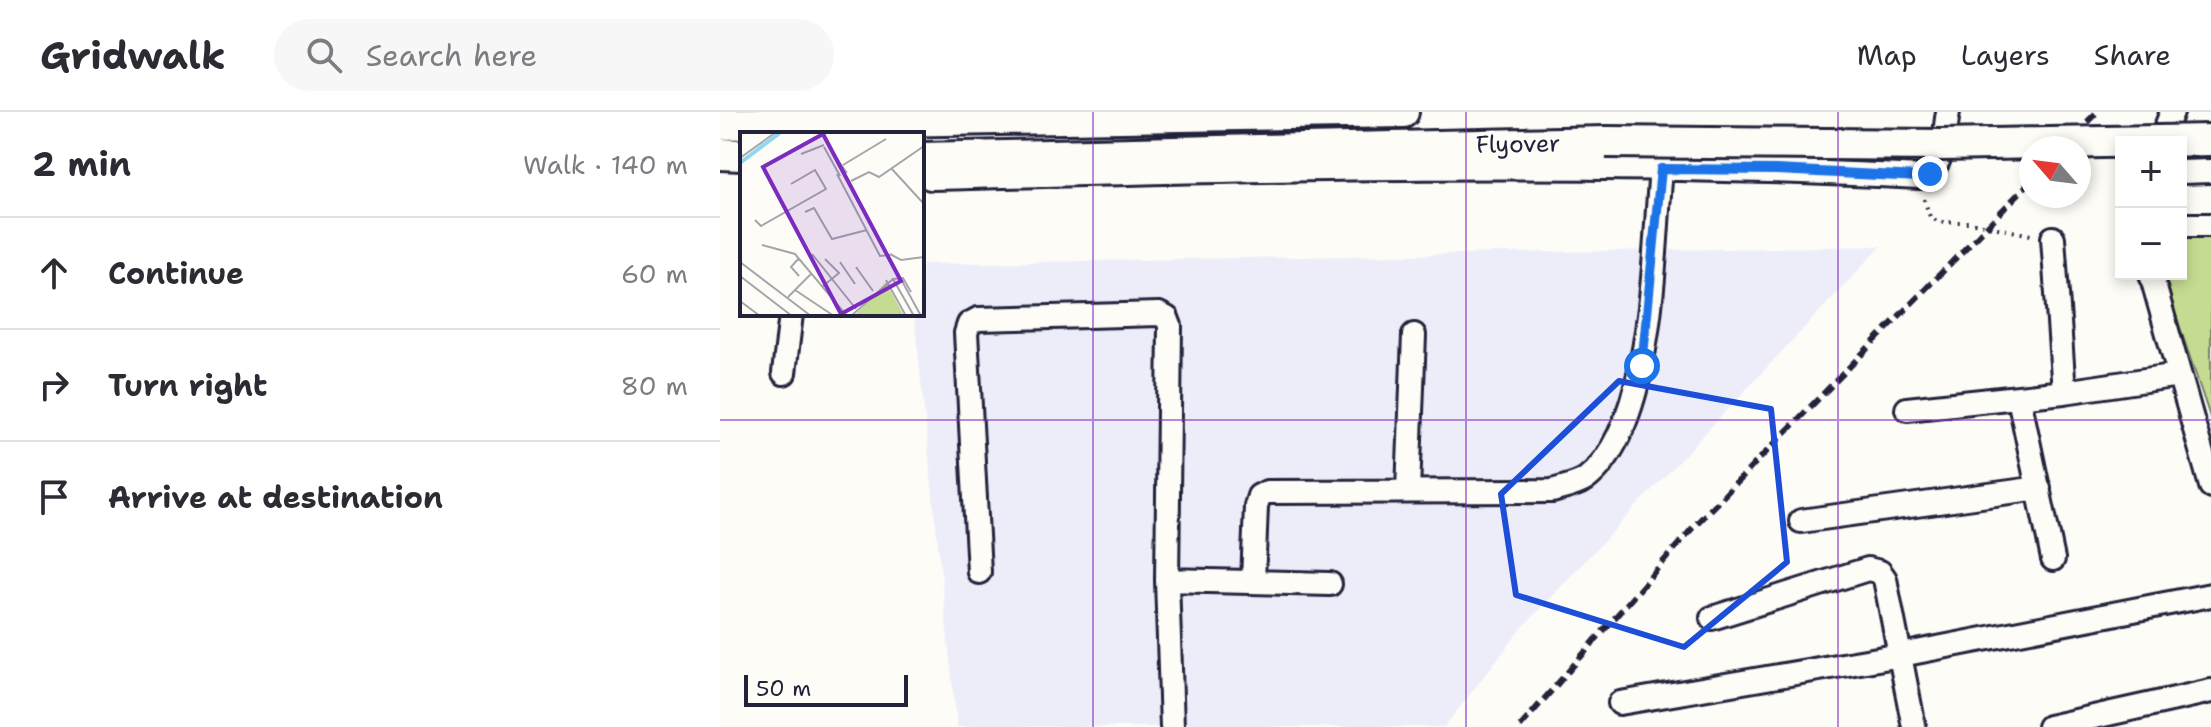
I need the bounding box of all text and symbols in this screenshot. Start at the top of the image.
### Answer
search box [274,19,834,91]
text: Gridwalk [40,30,226,81]
icon: search [302,33,346,77]
text: Search here [366,35,537,76]
text: Map [1857,36,1917,74]
text: Layers [1961,36,2050,74]
text: Share [2094,36,2171,74]
street label: Flyover [1475,127,1561,161]
inset map [740,132,924,316]
north arrow [2019,136,2091,208]
map controls [2115,136,2187,280]
button: + [2115,136,2187,208]
text: 2 min [32,141,131,187]
text: Walk · 140 m [523,147,688,182]
route end [1912,156,1948,192]
button: − [2115,208,2187,280]
icon: ahead [32,251,76,295]
text: Continue [108,253,244,294]
text: 60 m [621,256,688,291]
route start [1624,348,1660,384]
icon: right [32,363,76,407]
text: Turn right [108,365,267,406]
text: 80 m [621,368,688,403]
icon: arrive [32,475,76,519]
text: Arrive at destination [108,477,443,518]
scale bar [744,671,908,707]
text: 50 m [756,674,811,703]

